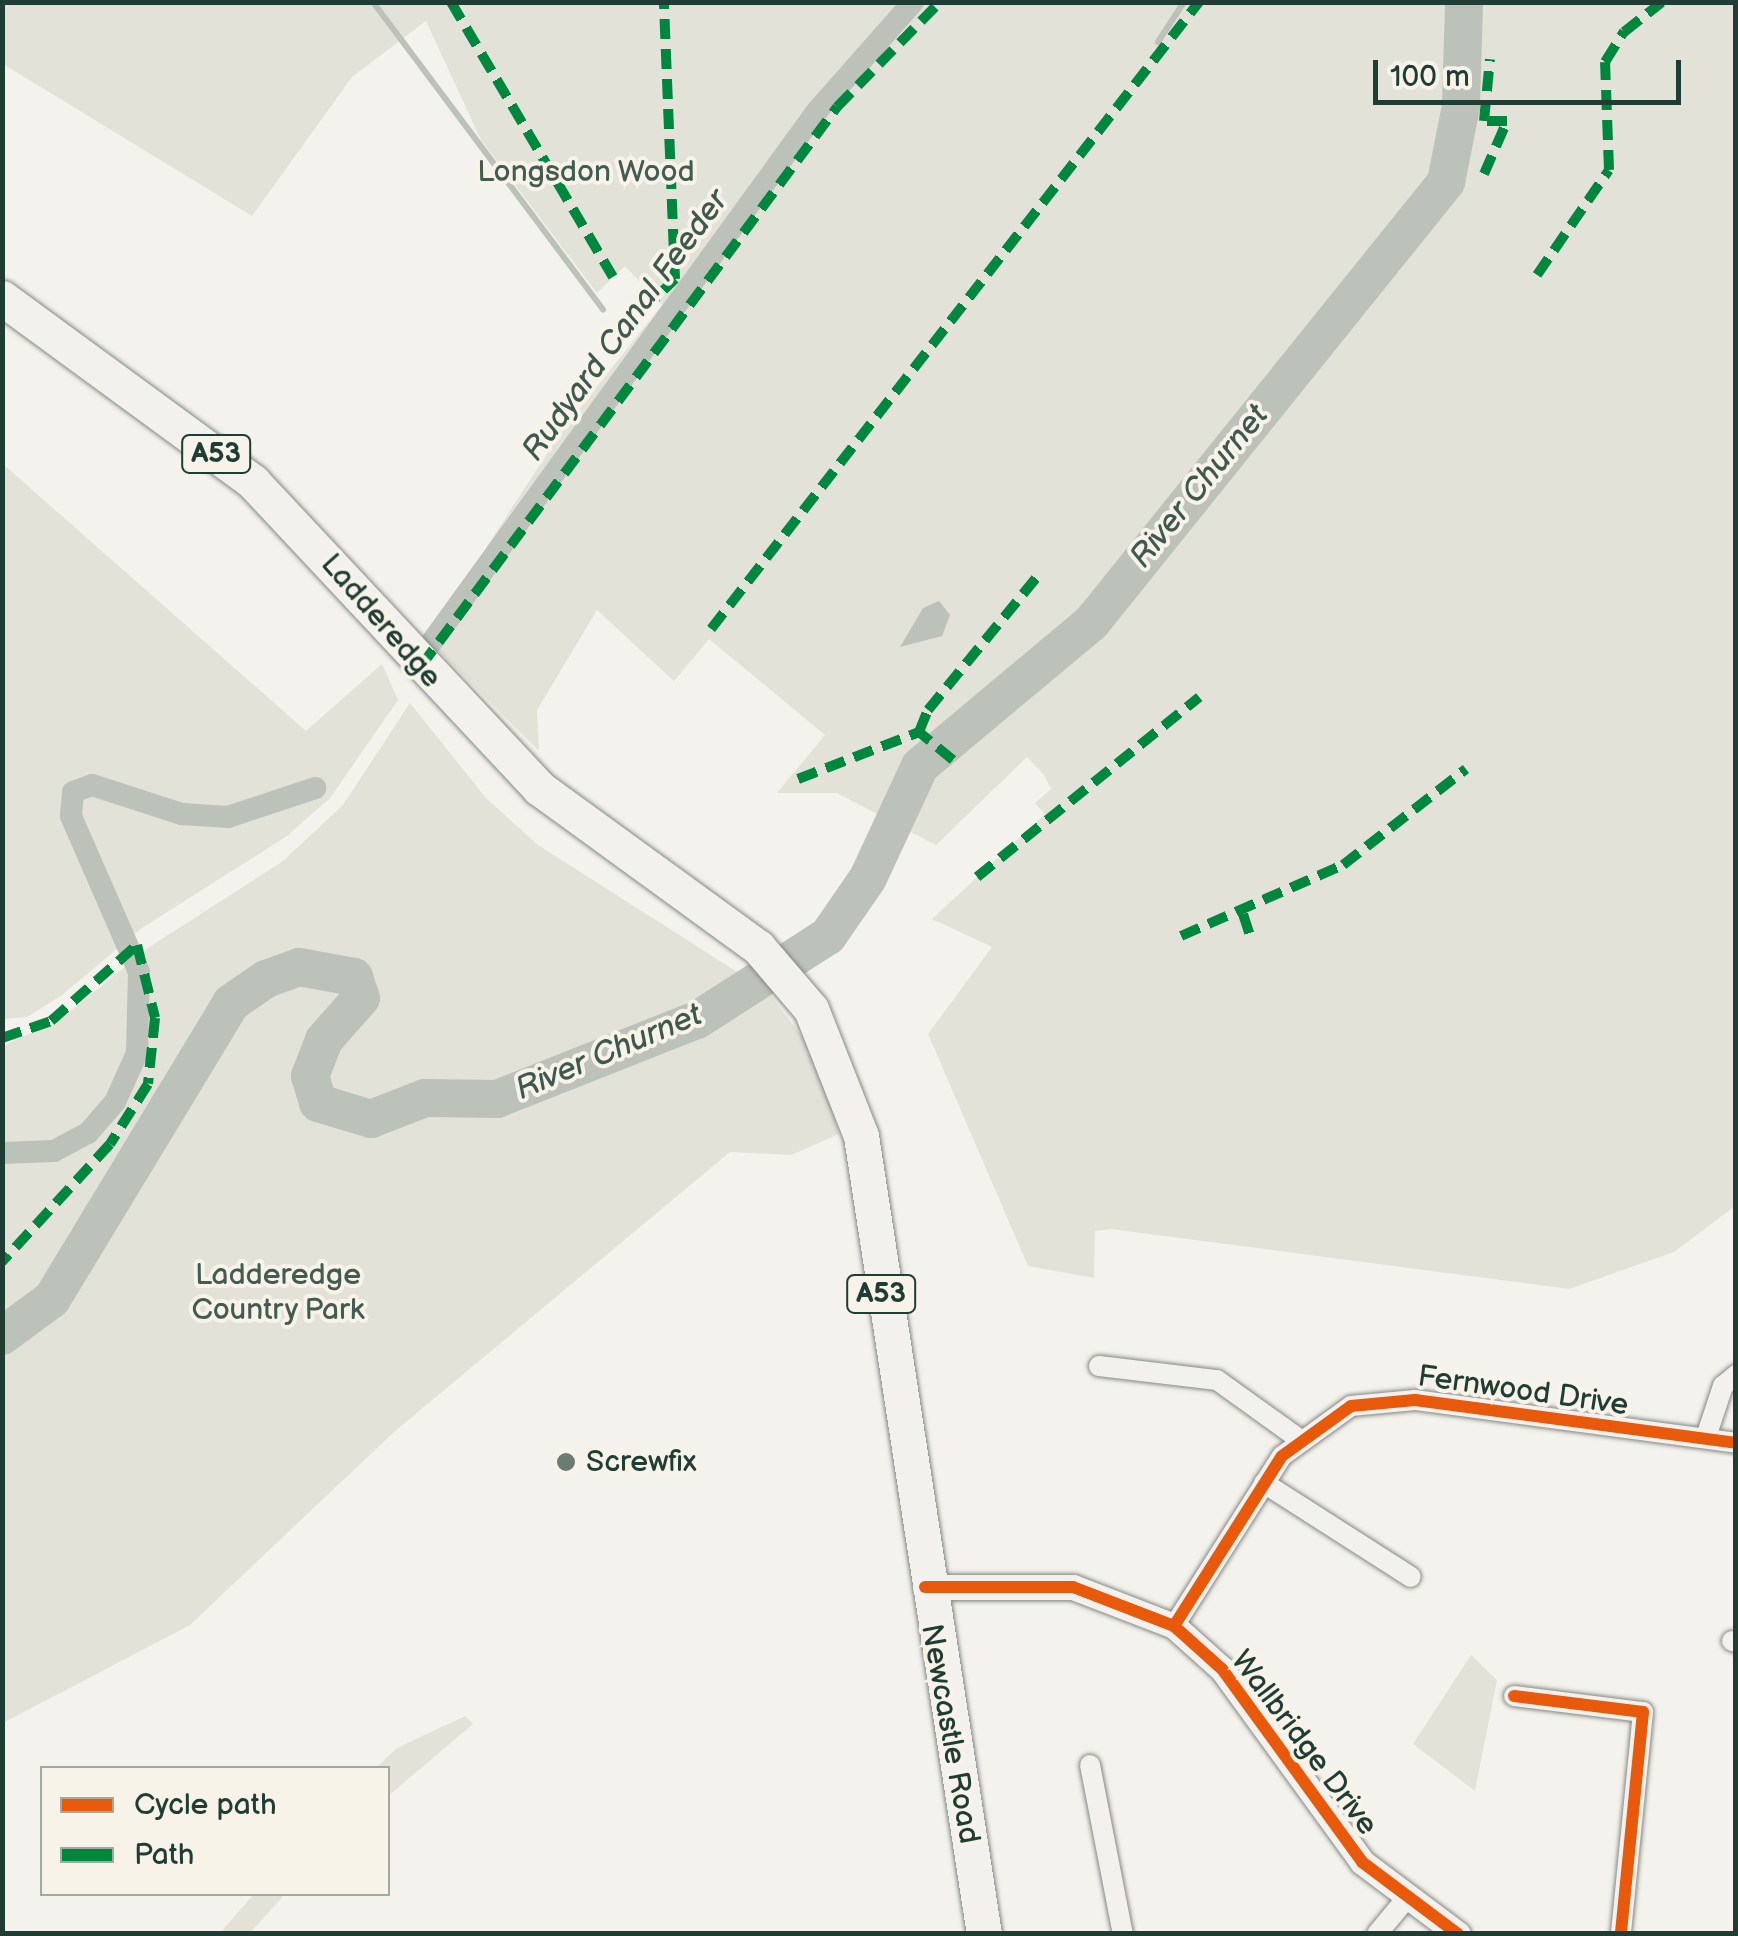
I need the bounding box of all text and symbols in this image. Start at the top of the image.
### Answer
scale bar [1378,40,1686,102]
text: 100 m [1390,59,1470,95]
park label: Longsdon Wood [477,154,695,190]
water label: Rudyard Canal Feeder [515,183,737,469]
water label: River Churnet [1123,398,1277,576]
road number: A53 [181,431,251,477]
street label: Ladderedge [313,547,449,695]
water label: River Churnet [510,997,708,1109]
park label: Ladderedge Country Park [190,1257,366,1328]
road number: A53 [846,1271,916,1317]
street label: Fernwood Drive [1415,1358,1631,1424]
place label: Screwfix [586,1444,697,1480]
marker: Screwfix [555,1451,577,1473]
street label: Newcastle Road [913,1621,987,1847]
street label: Wallbridge Drive [1223,1644,1385,1842]
legend [40,1766,390,1896]
text: Cycle path [134,1787,277,1823]
text: Path [134,1837,194,1873]

